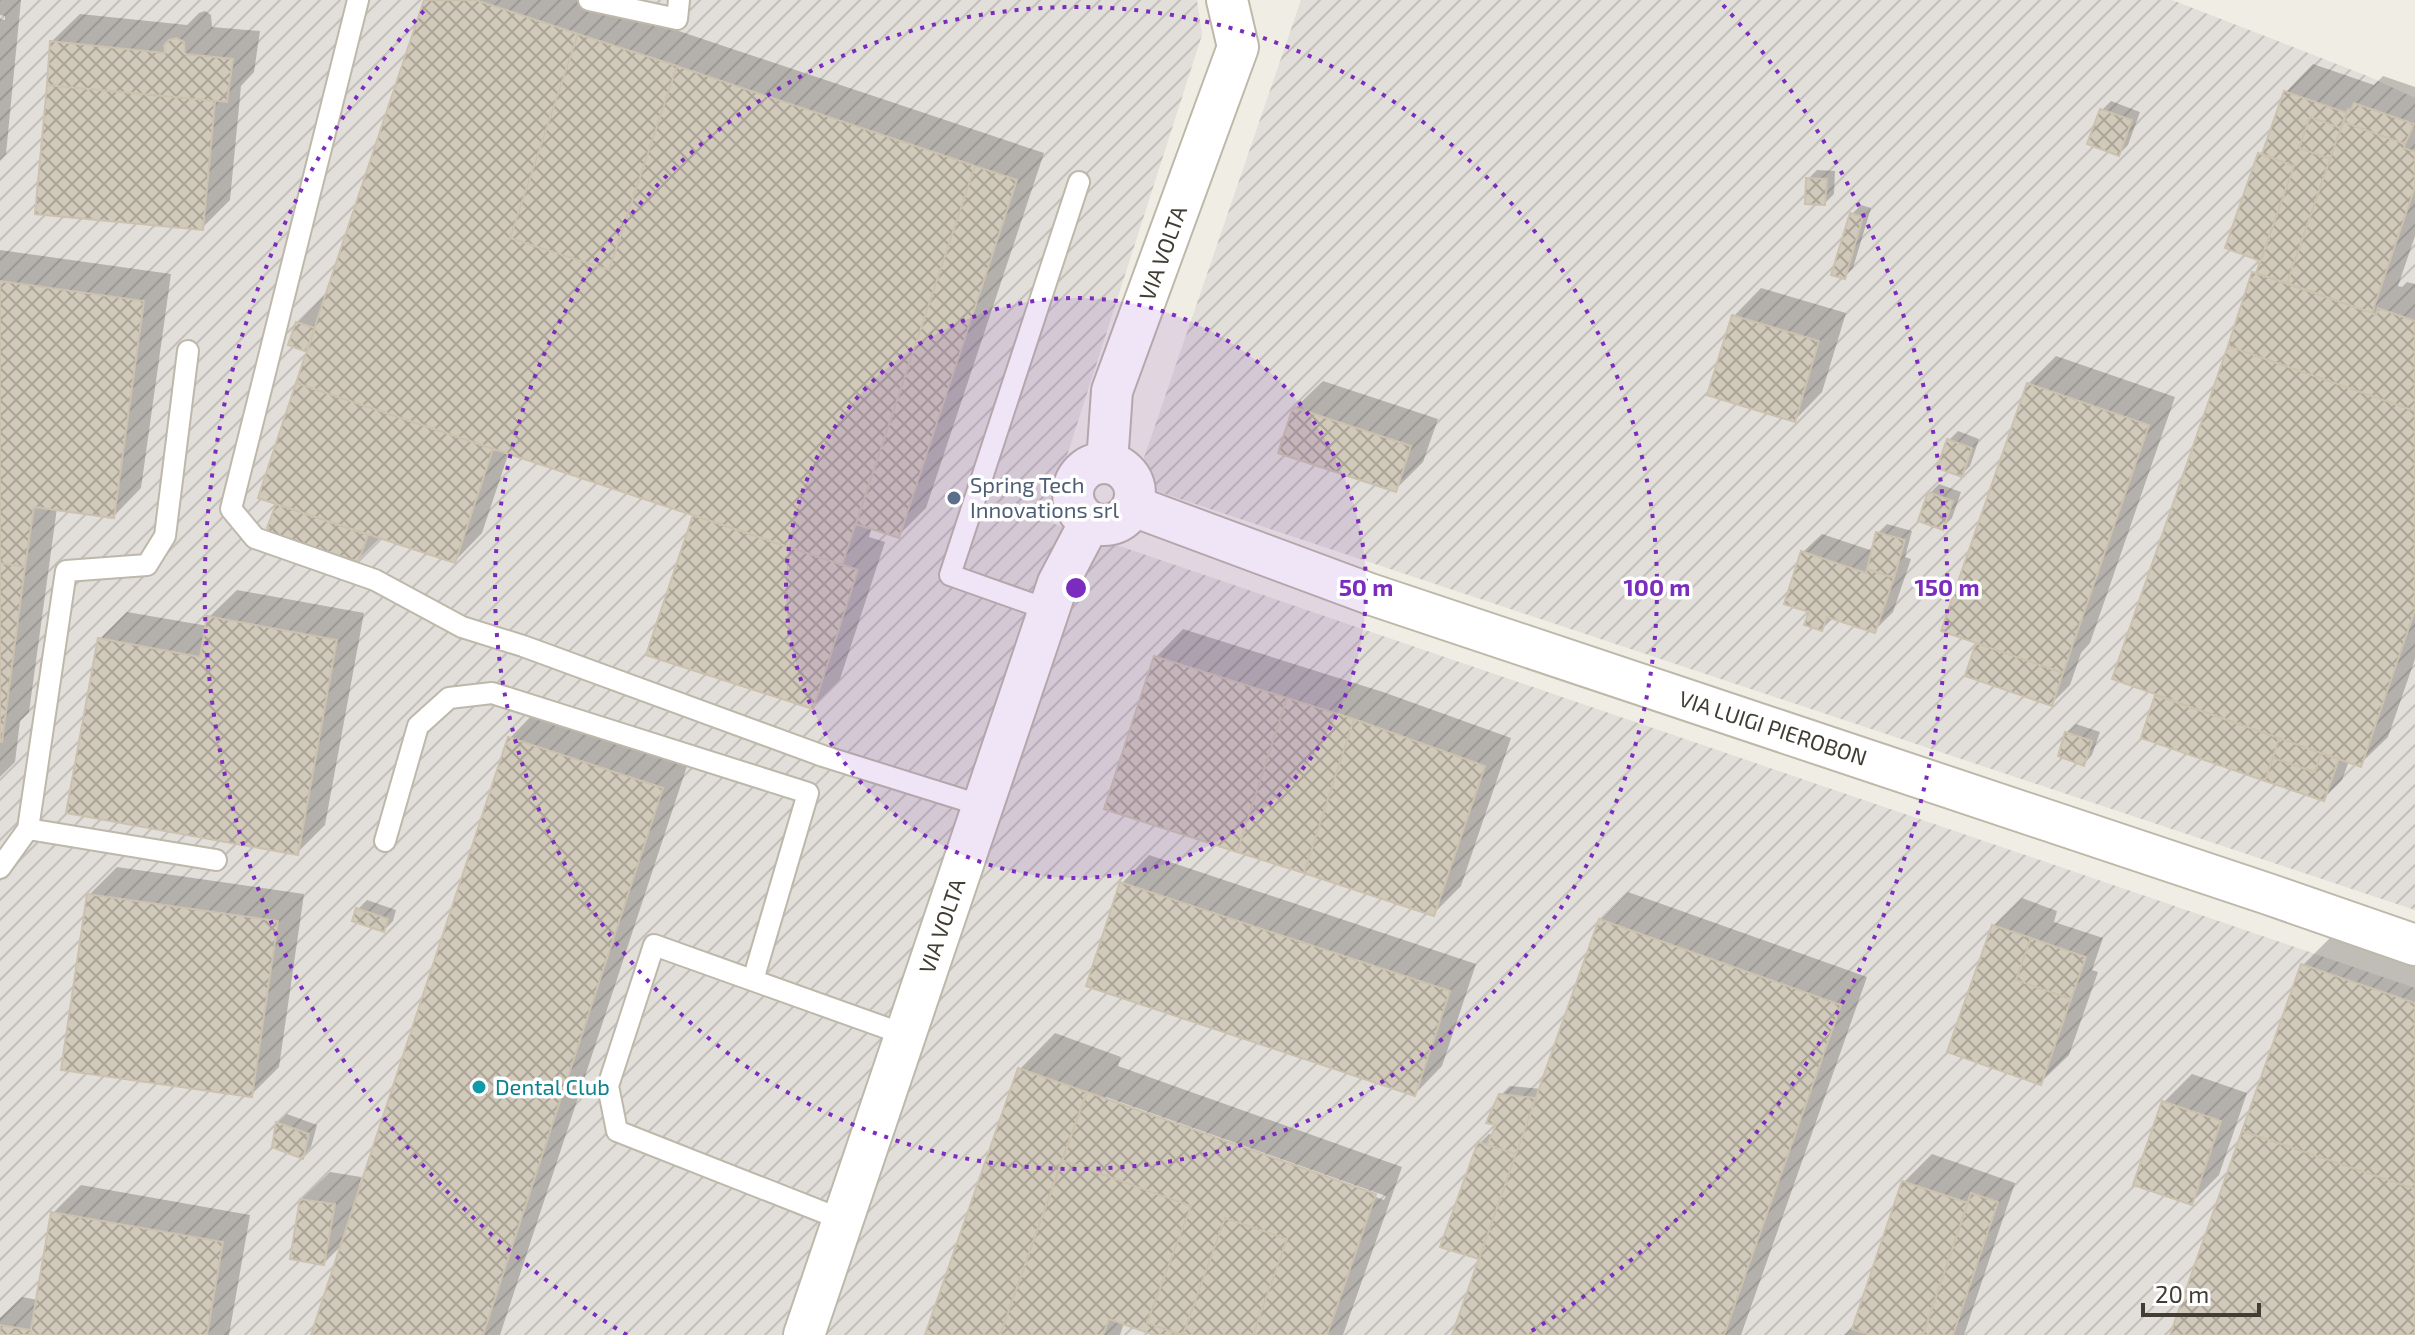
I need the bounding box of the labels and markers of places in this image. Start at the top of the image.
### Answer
place label: Spring Tech Innovations srl [970,471,1120,522]
marker: Spring Tech Innovations srl [945,489,963,507]
centre of rings [1062,574,1090,602]
place label: Dental Club [495,1073,610,1099]
marker: Dental Club [470,1078,488,1096]

